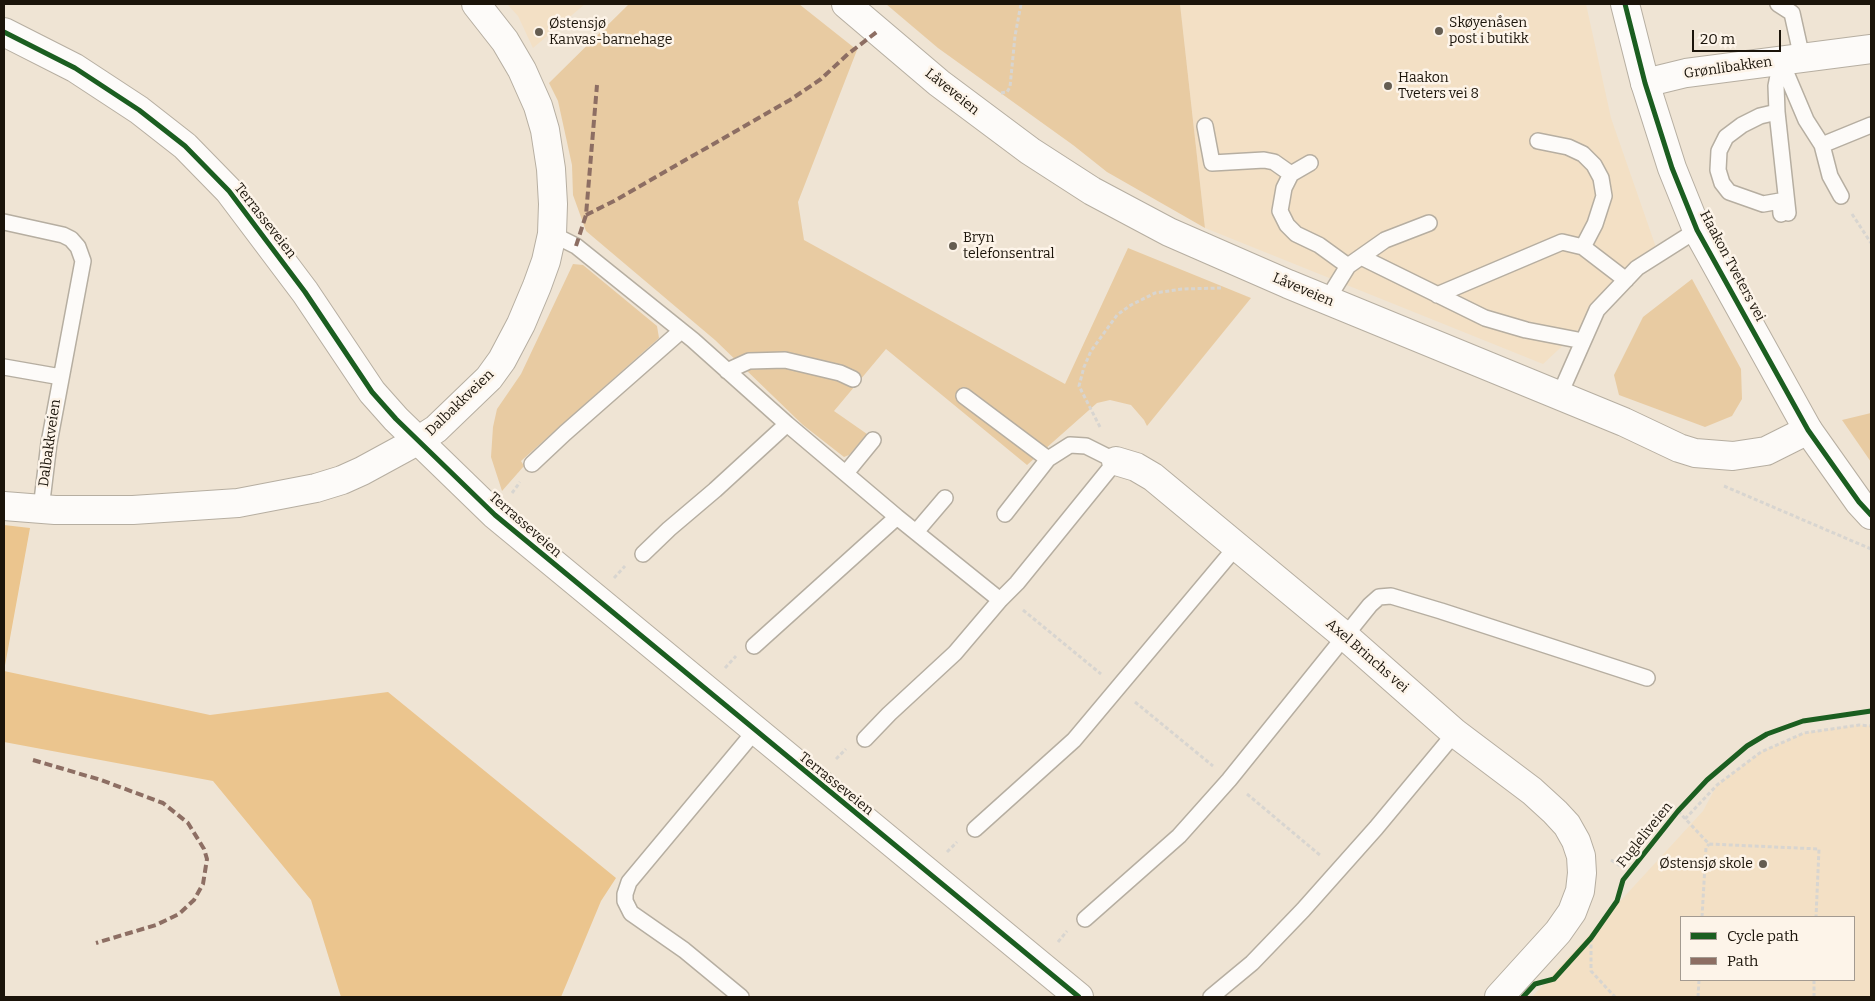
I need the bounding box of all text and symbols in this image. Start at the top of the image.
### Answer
place label: Skøyenåsen post i butikk [1449,15,1529,48]
place label: Østensjø Kanvas-barnehage [549,16,672,48]
scale bar [1695,20,1784,52]
marker: Skøyenåsen post i butikk [1433,25,1445,37]
marker: Østensjø Kanvas-barnehage [533,26,545,38]
text: 20 m [1700,30,1735,48]
street label: Grønlibakken [1683,54,1773,82]
street label: Låveveien [922,65,982,119]
place label: Haakon Tveters vei 8 [1398,70,1479,102]
marker: Haakon Tveters vei 8 [1382,80,1394,92]
street label: Terrasseveien [230,180,300,262]
street label: Haakon Tveters vei [1696,208,1768,324]
place label: Bryn telefonsentral [963,230,1055,262]
marker: Bryn telefonsentral [947,240,959,252]
street label: Låveveien [1270,270,1336,310]
street label: Dalbakkveien [422,366,498,440]
street label: Dalbakkveien [36,398,64,488]
street label: Terrasseveien [485,489,565,561]
street label: Axel Brinchs vei [1322,616,1412,696]
street label: Terrasseveien [795,749,877,819]
street label: Fugleliveien [1614,799,1676,871]
place label: Østensjø skole [1659,856,1753,872]
marker: Østensjø skole [1757,858,1769,870]
legend [1680,916,1855,981]
text: Cycle path [1727,927,1799,945]
text: Path [1727,952,1758,970]

